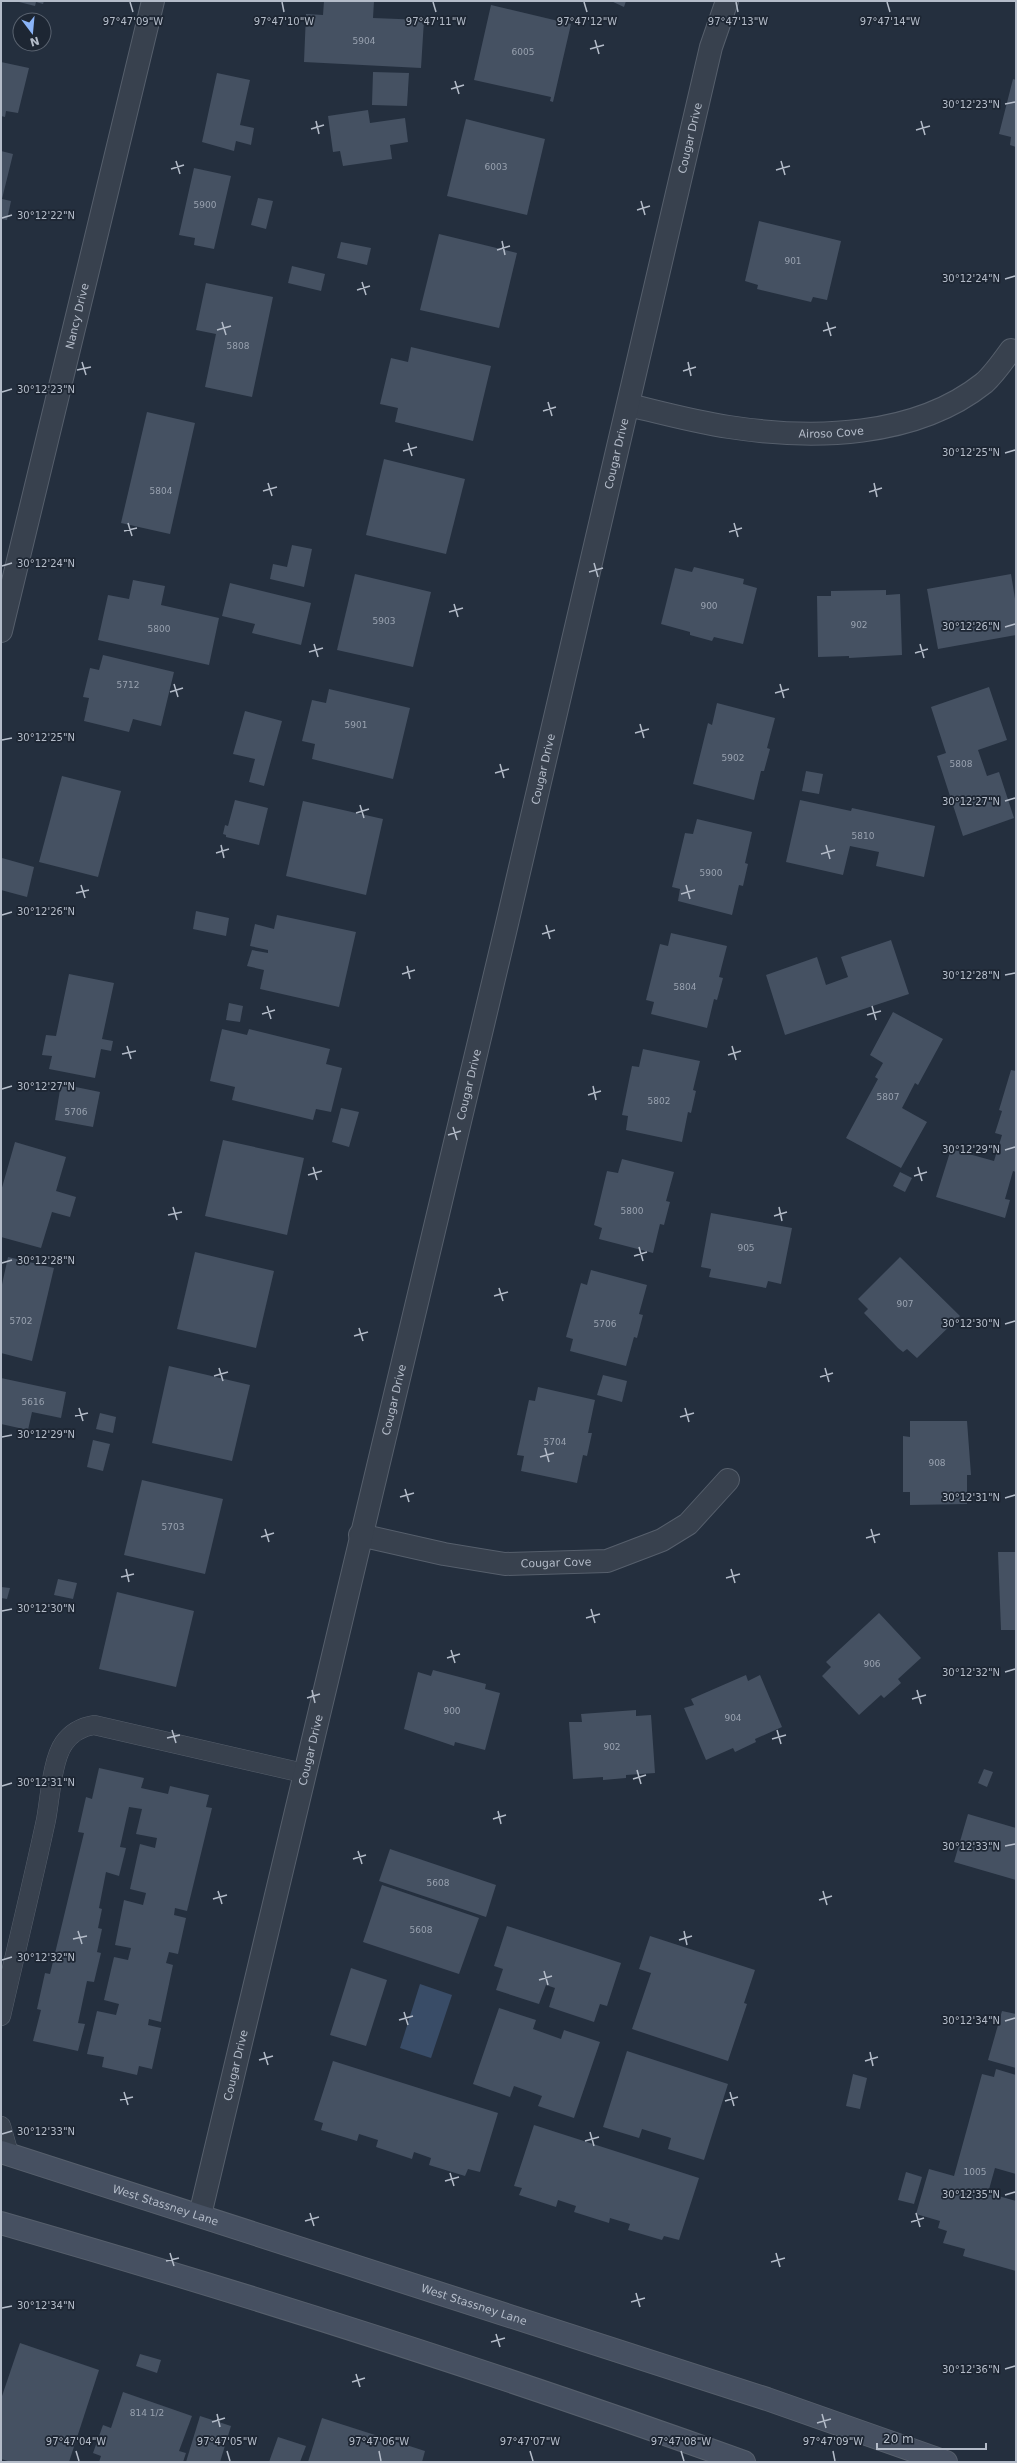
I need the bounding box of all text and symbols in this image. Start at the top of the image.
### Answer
north arrow [12,12,52,52]
text: 97°47'09"W [103,16,163,27]
text: 97°47'10"W [254,16,314,27]
text: 97°47'11"W [406,16,466,27]
text: 97°47'12"W [557,16,617,27]
text: 97°47'13"W [708,16,768,27]
text: 97°47'14"W [860,16,920,27]
text: N [28,34,41,49]
house number: 5904 [353,36,376,46]
house number: 6005 [512,47,534,57]
text: 30°12'23"N [942,99,1000,110]
street label: Cougar Drive [676,101,705,175]
house number: 6003 [485,162,507,172]
house number: 5900 [194,200,217,210]
text: 30°12'22"N [17,210,75,221]
house number: 901 [784,256,802,266]
text: 30°12'24"N [942,273,1000,284]
street label: Nancy Drive [63,282,92,350]
house number: 5808 [227,341,250,351]
text: 30°12'23"N [17,384,75,395]
street label: Cougar Drive [602,417,631,490]
street label: Airoso Cove [798,424,865,441]
text: 30°12'25"N [942,447,1000,458]
house number: 5804 [150,486,173,496]
text: 30°12'24"N [17,558,75,569]
house number: 900 [700,601,718,611]
house number: 5903 [373,616,395,626]
house number: 902 [850,620,868,630]
text: 30°12'26"N [942,621,1000,632]
house number: 5800 [148,624,171,634]
house number: 5712 [117,680,139,690]
house number: 5901 [345,720,367,730]
text: 30°12'25"N [17,732,75,743]
street label: Cougar Drive [529,732,558,806]
house number: 5902 [722,753,744,763]
house number: 5808 [950,759,973,769]
text: 30°12'27"N [942,796,1000,807]
house number: 5810 [852,831,875,841]
house number: 5900 [700,868,723,878]
text: 30°12'26"N [17,906,75,917]
text: 30°12'28"N [942,970,1000,981]
house number: 5804 [674,982,697,992]
street label: Cougar Drive [455,1048,484,1121]
text: 30°12'27"N [17,1081,75,1092]
house number: 5807 [877,1092,899,1102]
house number: 5802 [648,1096,670,1106]
house number: 5706 [65,1107,88,1117]
text: 30°12'29"N [942,1144,1000,1155]
house number: 5800 [621,1206,644,1216]
house number: 905 [737,1243,755,1253]
text: 30°12'28"N [17,1255,75,1266]
house number: 907 [896,1299,914,1309]
house number: 5702 [10,1316,32,1326]
text: 30°12'30"N [942,1318,1000,1329]
house number: 5706 [594,1319,617,1329]
street label: Cougar Drive [380,1363,409,1437]
house number: 5616 [22,1397,45,1407]
text: 30°12'29"N [17,1429,75,1440]
house number: 5704 [544,1437,567,1447]
house number: 908 [928,1458,946,1468]
text: 30°12'31"N [942,1492,1000,1503]
house number: 5703 [162,1522,184,1532]
street label: Cougar Cove [520,1555,592,1571]
text: 30°12'30"N [17,1603,75,1614]
house number: 906 [863,1659,881,1669]
text: 30°12'32"N [942,1667,1000,1678]
house number: 900 [443,1706,461,1716]
street label: Cougar Drive [296,1713,326,1787]
house number: 904 [724,1713,742,1723]
house number: 902 [603,1742,621,1752]
text: 30°12'31"N [17,1777,75,1788]
text: 30°12'33"N [942,1841,1000,1852]
house number: 5608 [427,1878,450,1888]
house number: 5608 [410,1925,433,1935]
text: 30°12'32"N [17,1952,75,1963]
text: 30°12'34"N [942,2015,1000,2026]
street label: Cougar Drive [221,2028,251,2102]
text: 30°12'33"N [17,2126,75,2137]
house number: 1005 [964,2167,986,2177]
street label: West Stassney Lane [111,2182,220,2229]
text: 30°12'35"N [942,2189,1000,2200]
street label: West Stassney Lane [419,2282,529,2328]
text: 30°12'34"N [17,2300,75,2311]
text: 30°12'36"N [942,2364,1000,2375]
house number: 814 1/2 [130,2408,164,2418]
scale bar [877,2425,986,2451]
text: 20 m [883,2432,914,2446]
text: 97°47'04"W [46,2436,106,2447]
text: 97°47'05"W [197,2436,257,2447]
text: 97°47'06"W [349,2436,409,2447]
text: 97°47'07"W [500,2436,560,2447]
text: 97°47'08"W [651,2436,711,2447]
text: 97°47'09"W [803,2436,863,2447]

